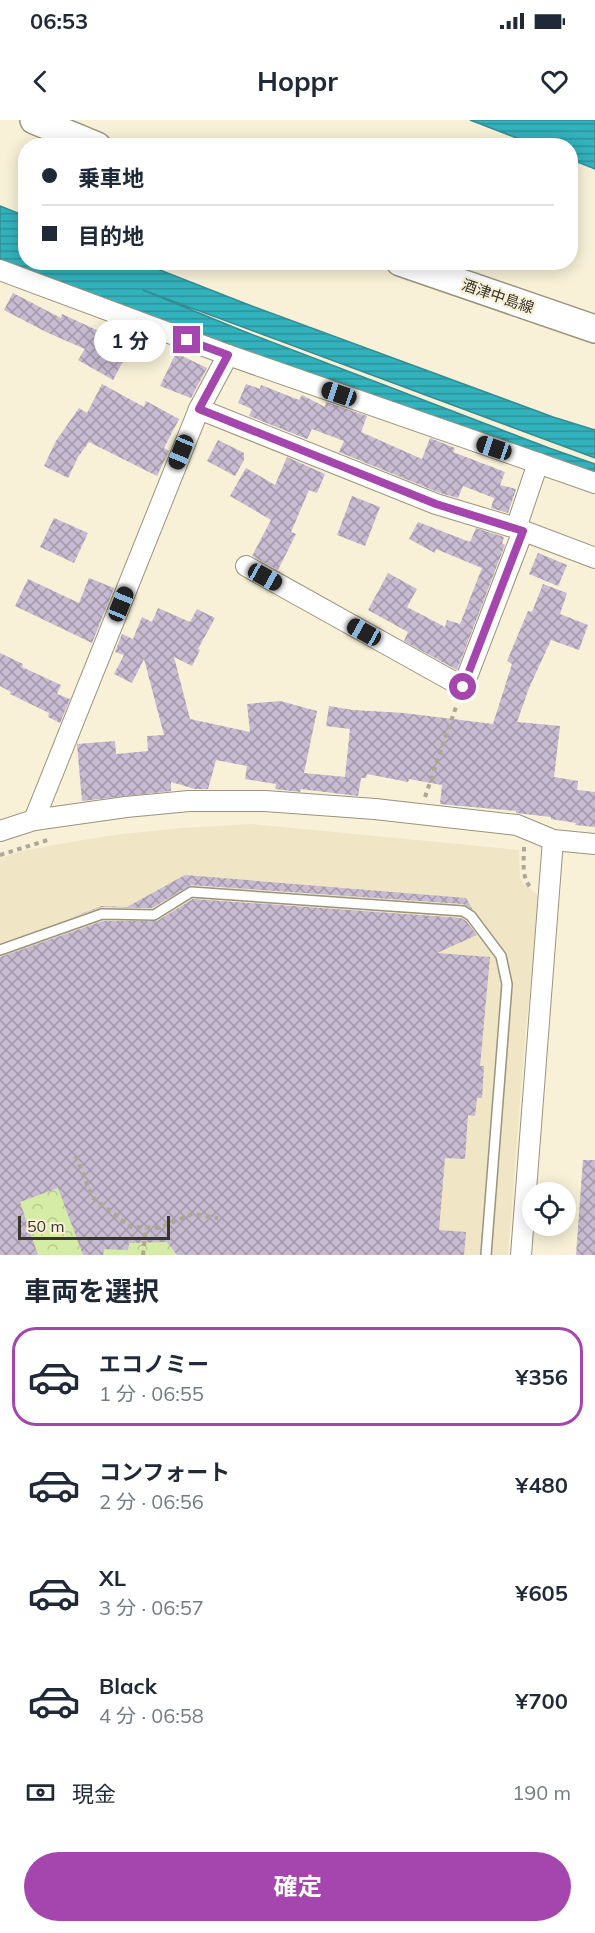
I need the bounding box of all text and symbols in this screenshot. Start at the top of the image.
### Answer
text: 06:53 [30,7,88,35]
text: Hoppr [257,64,338,98]
icon: back [24,65,57,98]
icon: heart [538,65,571,98]
text: 乗車地 [78,164,144,192]
text: 目的地 [78,222,144,250]
street label: 酒津中島線 [459,275,537,317]
callout: 1 分 [94,319,166,361]
route end [173,326,200,353]
text: 1 分 [111,328,149,353]
car [319,380,359,408]
car [166,432,196,472]
car [474,434,514,462]
car [245,560,285,594]
car [106,584,136,624]
car [344,615,384,649]
route start [449,673,476,700]
map controls [522,1182,576,1236]
button: locate [522,1182,576,1236]
scale bar [18,1213,170,1240]
text: 50 m [27,1216,64,1236]
text: 車両を選択 [24,1274,159,1308]
icon: car [27,1350,81,1404]
text: エコノミー [99,1350,209,1378]
text: ¥356 [515,1363,568,1391]
text: 1 分 · 06:55 [99,1381,204,1406]
icon: car [27,1458,81,1512]
text: コンフォート [99,1458,230,1486]
text: ¥480 [515,1471,568,1499]
text: 2 分 · 06:56 [99,1489,204,1514]
text: XL [99,1564,126,1592]
icon: car [27,1566,81,1620]
text: ¥605 [515,1579,568,1607]
text: 3 分 · 06:57 [99,1595,204,1620]
text: Black [99,1672,157,1700]
icon: car [27,1674,81,1728]
text: ¥700 [515,1687,568,1715]
text: 4 分 · 06:58 [99,1703,204,1728]
icon: cash [24,1776,57,1809]
text: 現金 [72,1780,116,1808]
text: 190 m [512,1780,571,1805]
button: 確定 [24,1852,571,1921]

